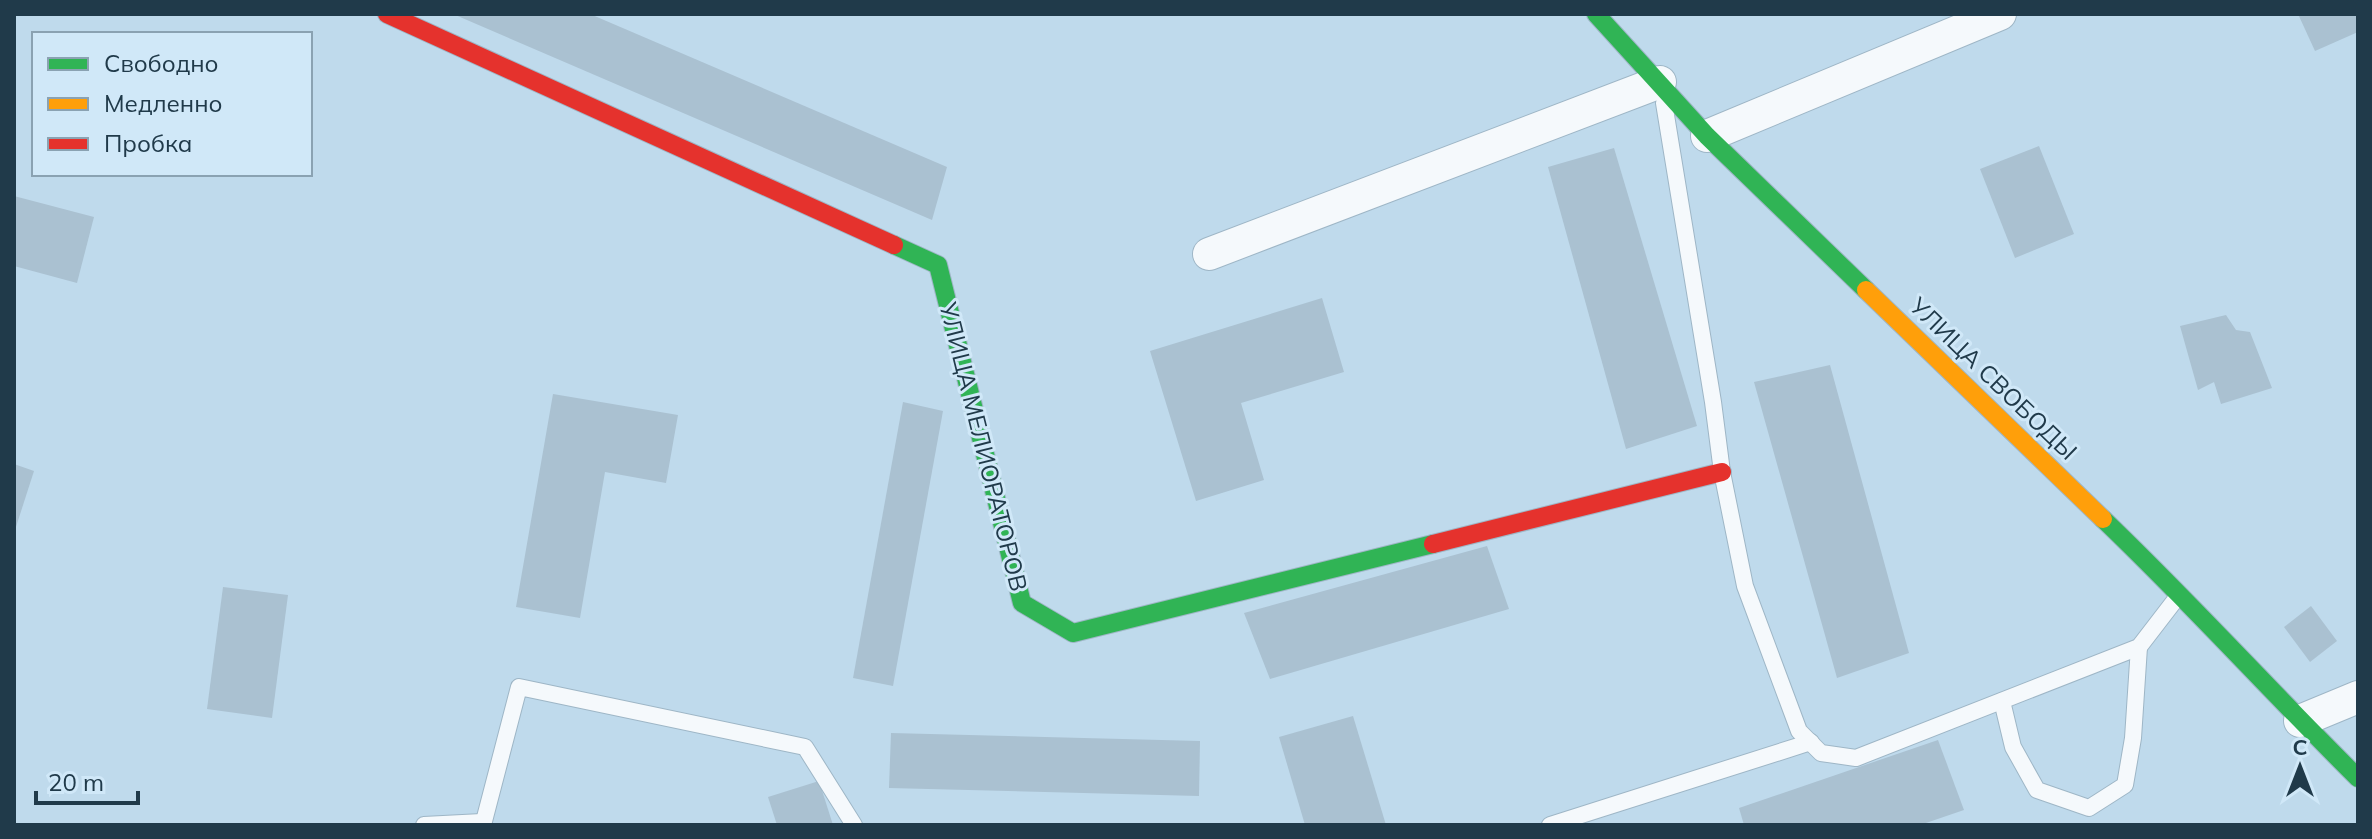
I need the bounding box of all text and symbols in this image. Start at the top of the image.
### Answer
legend [32,32,312,176]
text: Свободно [104,48,219,78]
text: Медленно [104,88,223,118]
text: Пробка [104,128,192,158]
street label: УЛИЦА СВОБОДЫ [1903,290,2084,466]
street label: УЛИЦА МЕЛИОРАТОРОВ [933,298,1034,594]
north arrow [2260,727,2340,807]
text: С [2292,733,2308,761]
scale bar [36,755,138,805]
text: 20 m [48,767,104,797]

